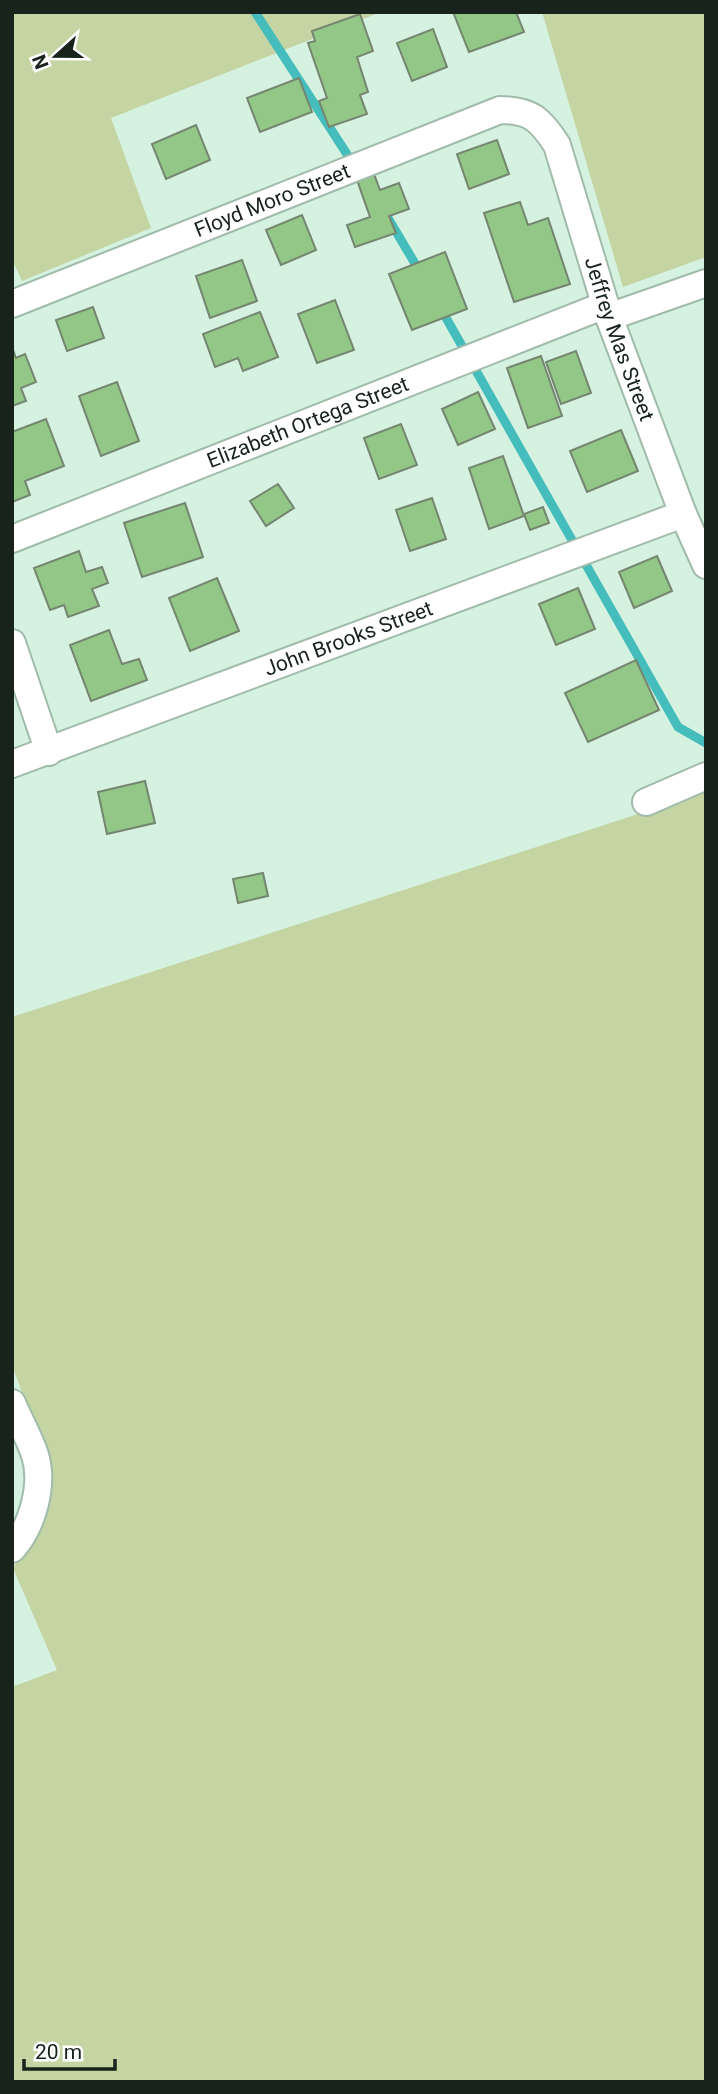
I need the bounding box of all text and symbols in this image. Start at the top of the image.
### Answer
north arrow [21,21,91,91]
text: N [27,52,54,72]
street label: Floyd Moro Street [191,159,354,242]
street label: Jeffrey Mas Street [580,254,659,424]
street label: Elizabeth Ortega Street [204,372,412,473]
street label: John Brooks Street [261,596,436,681]
scale bar [24,2028,116,2072]
text: 20 m [35,2040,82,2064]

